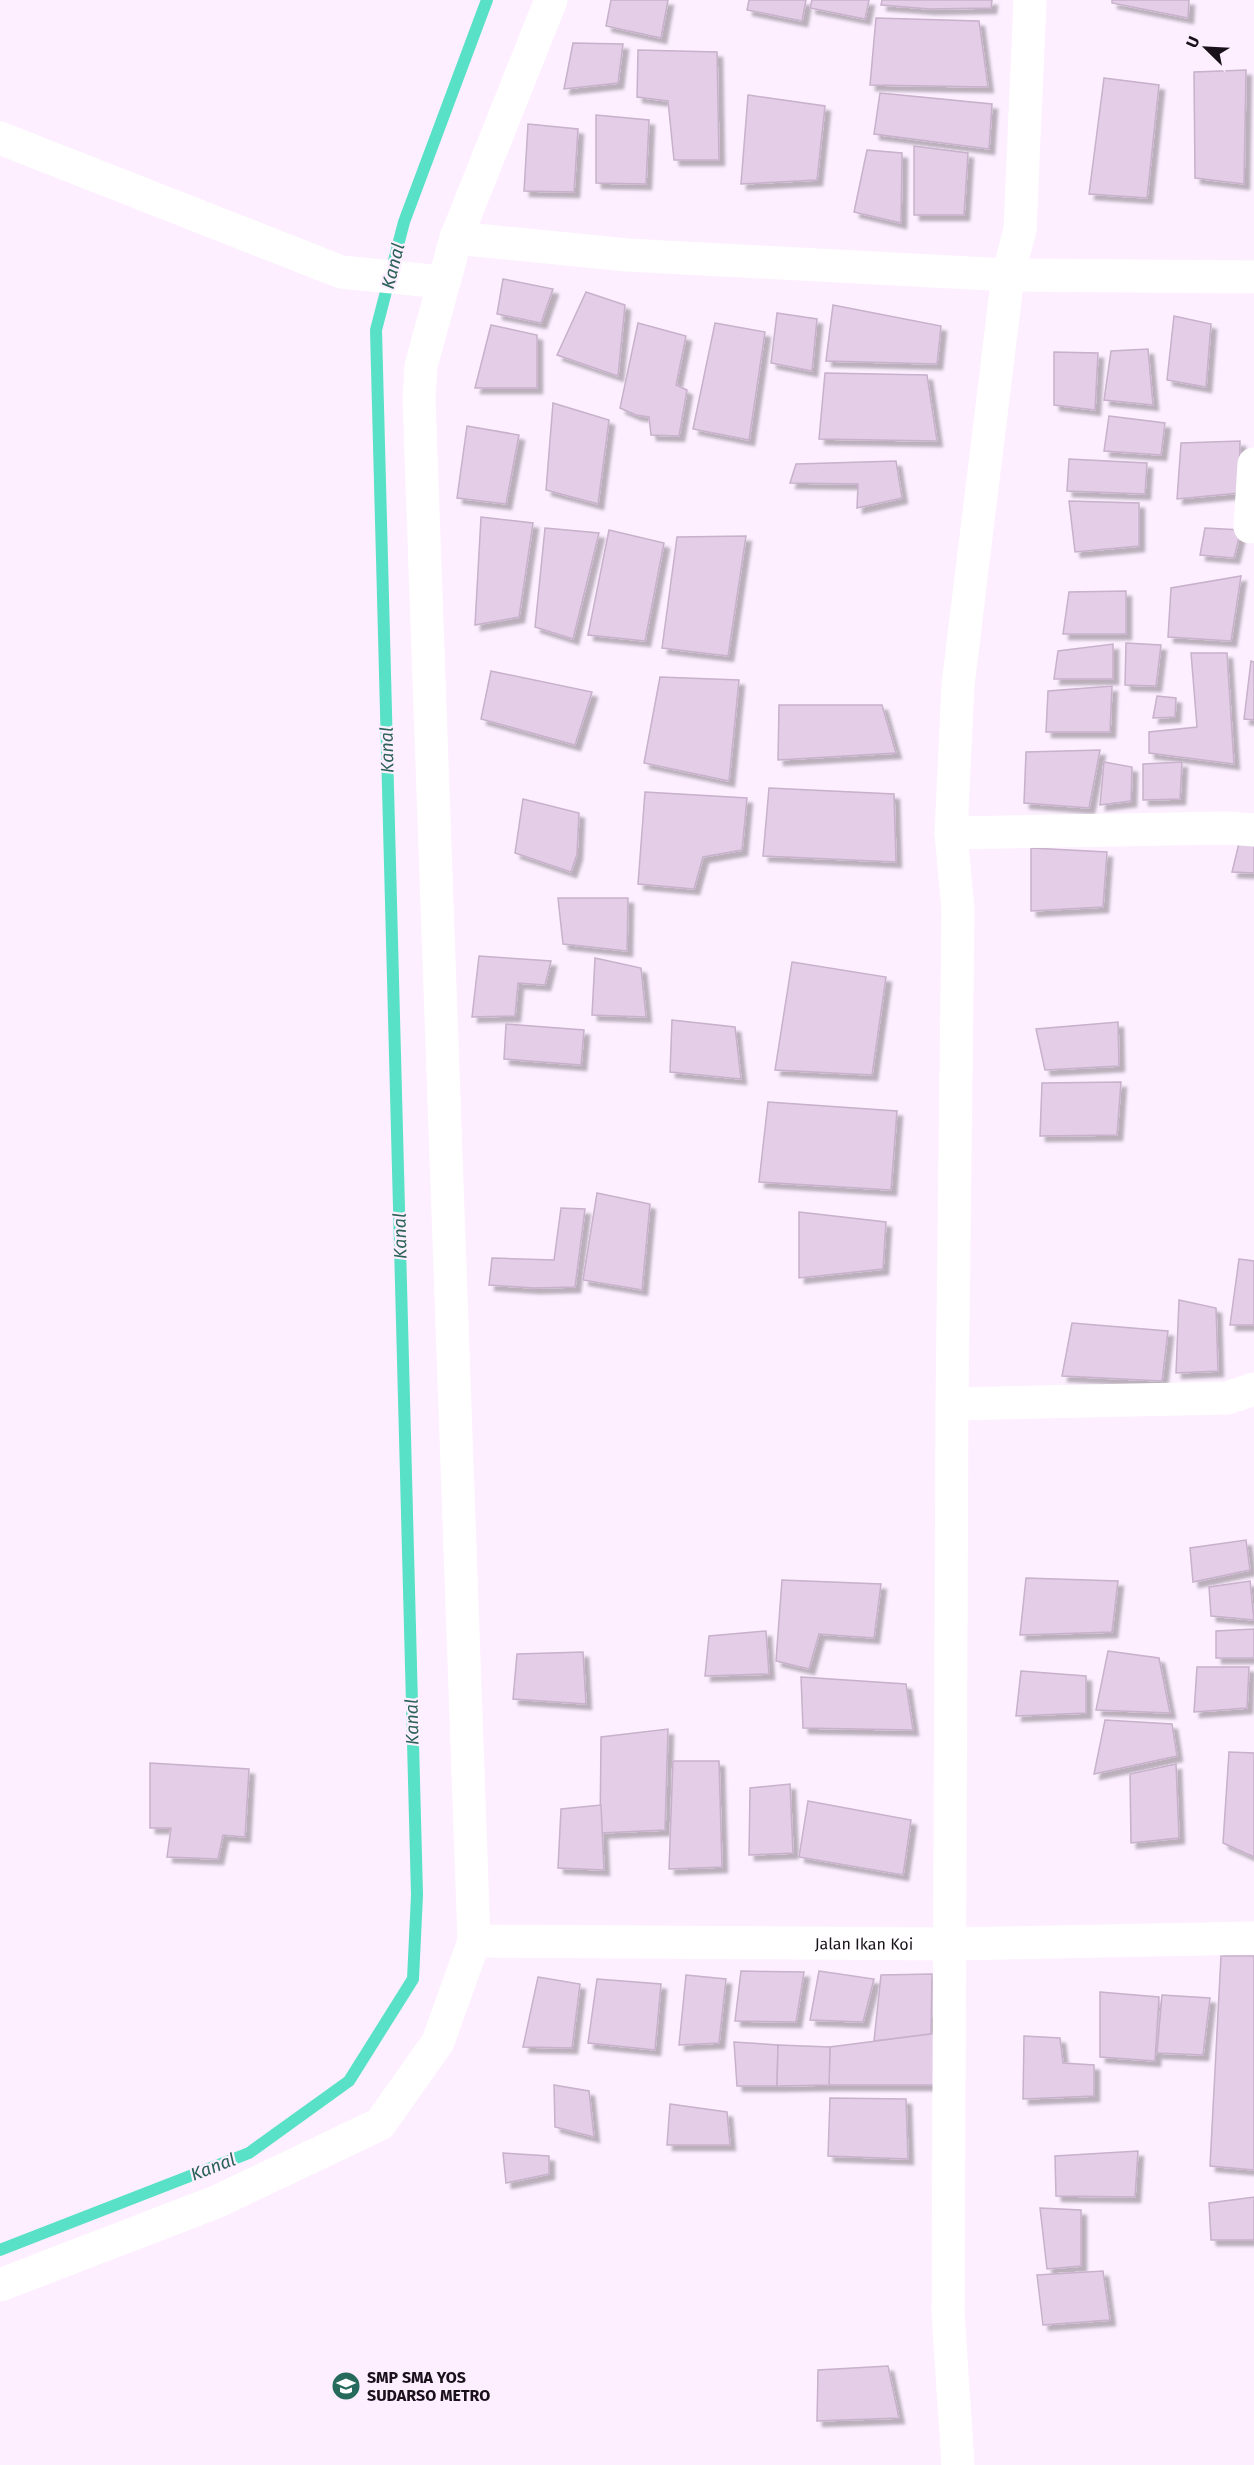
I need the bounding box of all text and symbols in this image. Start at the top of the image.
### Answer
north arrow [1176,18,1236,78]
text: U [1182,33,1204,51]
water label: Kanal [377,241,409,291]
water label: Kanal [376,727,398,773]
water label: Kanal [389,1213,411,1259]
water label: Kanal [401,1699,423,1745]
street label: Jalan Ikan Koi [815,1934,913,1953]
water label: Kanal [187,2148,239,2186]
place label: SMP SMA YOS SUDARSO METRO [367,2368,490,2405]
school or university icon: SMP SMA YOS SUDARSO METRO [330,2370,362,2402]

